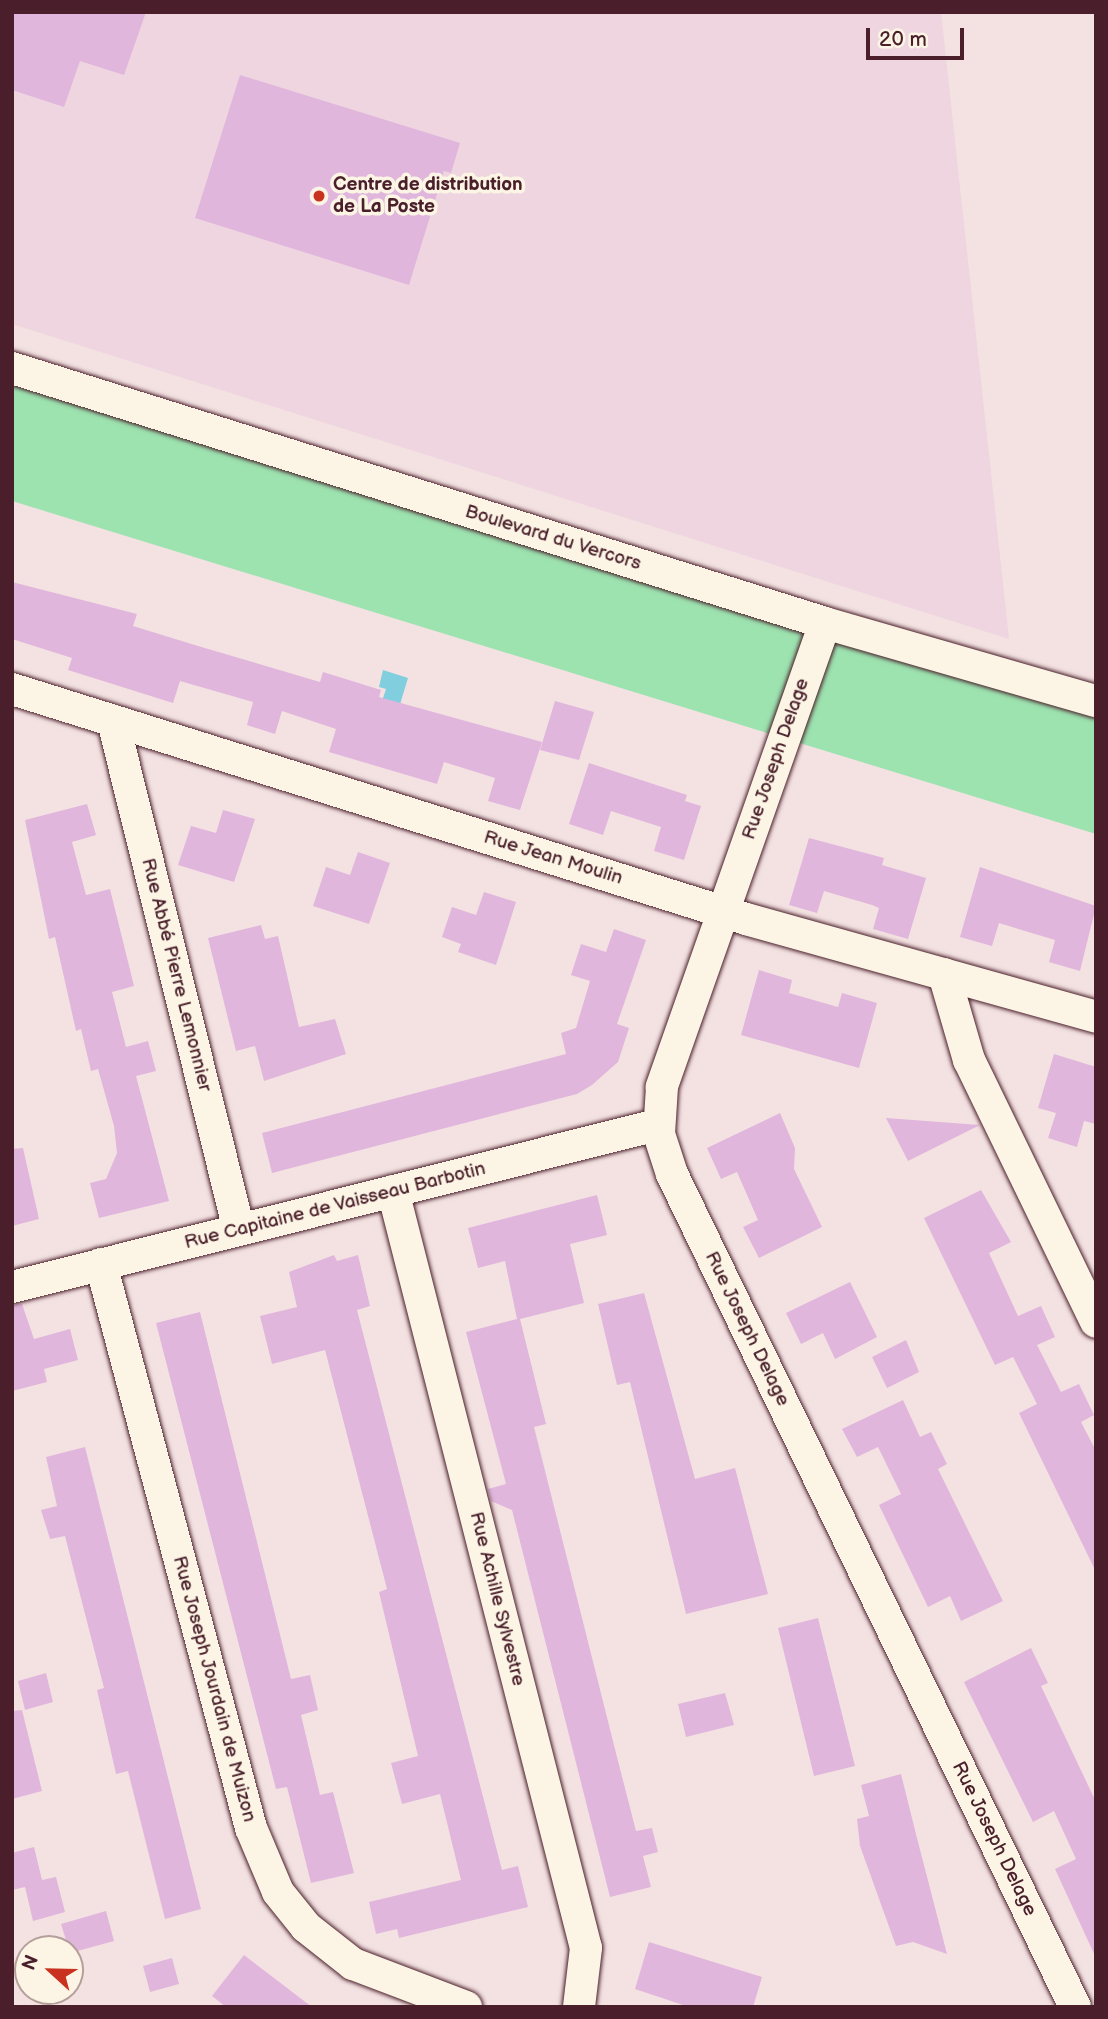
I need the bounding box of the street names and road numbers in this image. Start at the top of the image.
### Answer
street label: Boulevard du Vercors [462,500,644,576]
street label: Rue Joseph Delage [738,675,814,843]
street label: Rue Jean Moulin [480,826,626,890]
street label: Rue Abbé Pierre Lemonnier [136,856,216,1094]
street label: Rue Capitaine de Vaisseau Barbotin [182,1157,488,1255]
street label: Rue Joseph Delage [699,1248,795,1410]
street label: Rue Achille Sylvestre [464,1509,530,1689]
street label: Rue Joseph Jourdain de Muizon [167,1553,261,1825]
street label: Rue Joseph Delage [946,1758,1042,1920]

